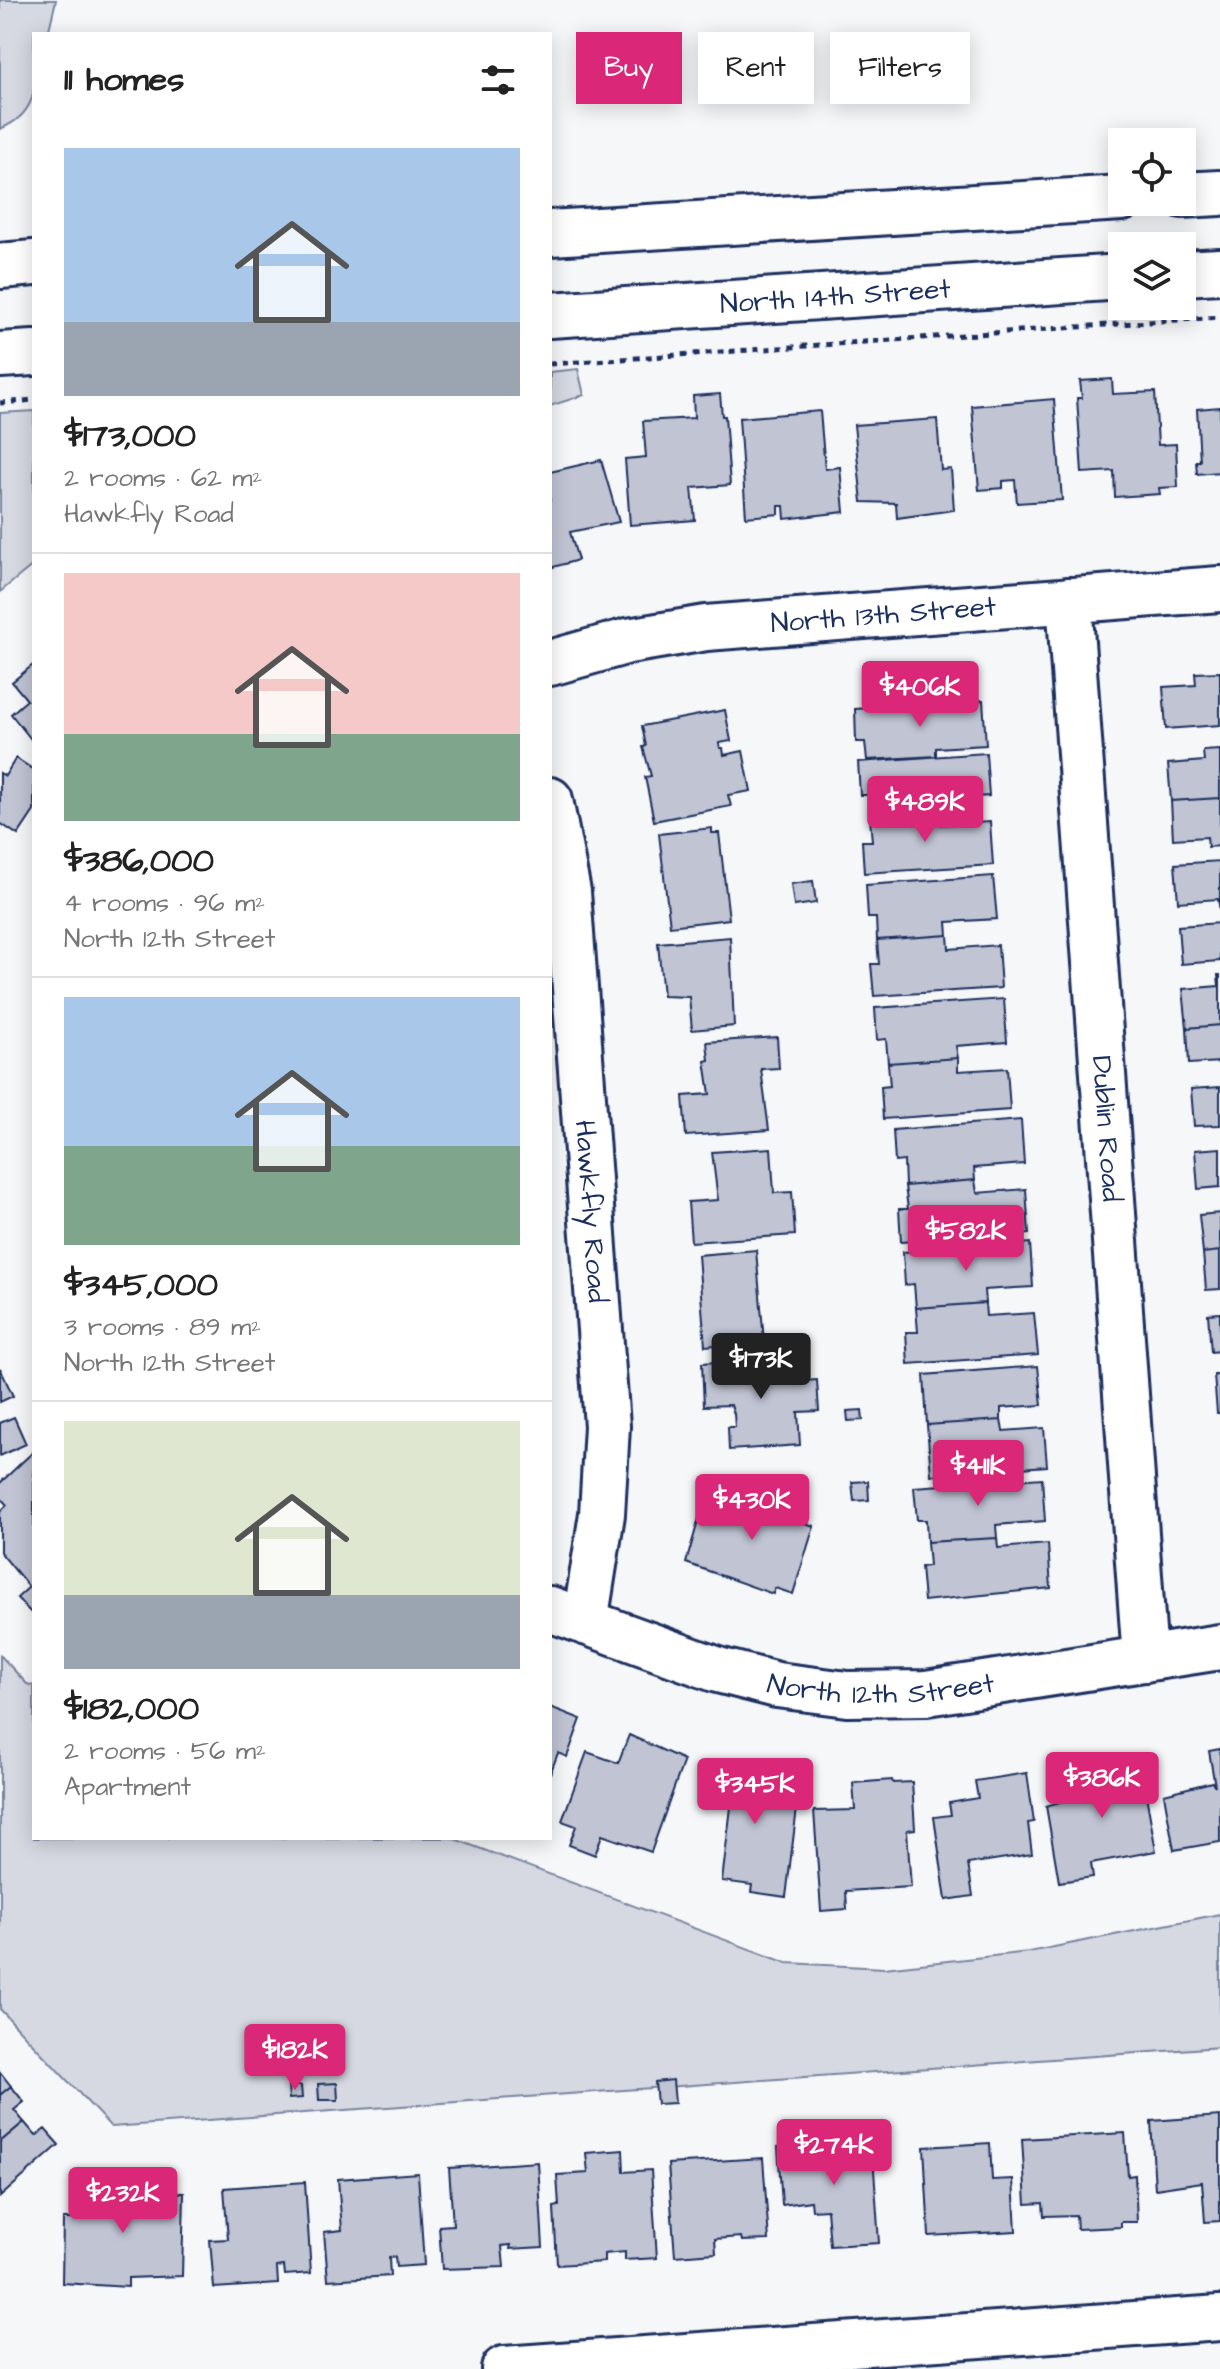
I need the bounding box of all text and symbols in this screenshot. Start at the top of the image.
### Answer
chip: Buy [576,32,682,104]
chip: Rent [698,32,814,104]
chip: Filters [830,32,970,104]
text: 11 homes [64,56,184,104]
icon: filters [476,58,520,102]
map controls [1108,128,1196,320]
button: locate [1108,128,1196,216]
icon: home [220,200,364,344]
button: layers [1108,232,1196,320]
street label: North 14th Street [719,269,952,323]
text: $173,000 [64,412,196,460]
text: 2 rooms · 62 m² [64,460,262,496]
text: Hawkfly Road [64,496,234,532]
street label: North 13th Street [769,587,998,643]
icon: home [220,625,364,769]
pin: $406K [864,661,976,729]
text: $406K [880,669,960,705]
pin: $489K [869,776,981,844]
text: $489K [885,784,965,820]
text: $386,000 [64,837,214,885]
text: 4 rooms · 96 m² [64,885,265,921]
text: North 12th Street [64,921,275,957]
icon: home [220,1049,364,1193]
street label: Dublin Road [1082,1054,1132,1203]
street label: Hawkfly Road [565,1119,617,1304]
pin: $582K [910,1205,1022,1273]
text: $582K [926,1213,1006,1249]
text: $345,000 [64,1261,218,1309]
text: 3 rooms · 89 m² [64,1309,261,1345]
pin: $173K [705,1333,817,1401]
text: $173K [730,1341,792,1377]
text: North 12th Street [64,1345,275,1381]
pin: $411K [922,1440,1034,1508]
text: $411K [951,1448,1005,1484]
icon: home [220,1473,364,1617]
pin: $430K [696,1474,808,1542]
text: $430K [713,1482,791,1518]
street label: North 12th Street [763,1663,997,1714]
text: $182,000 [64,1685,199,1733]
text: 2 rooms · 56 m² [64,1733,266,1769]
pin: $386K [1046,1752,1158,1820]
pin: $345K [699,1758,811,1826]
text: $386K [1064,1760,1140,1796]
text: $345K [715,1766,795,1802]
text: Apartment [64,1769,191,1805]
pin: $182K [239,2024,351,2092]
text: $182K [262,2032,328,2068]
pin: $274K [778,2119,890,2187]
text: $274K [795,2127,873,2163]
pin: $232K [67,2167,179,2235]
text: $232K [86,2175,160,2211]

